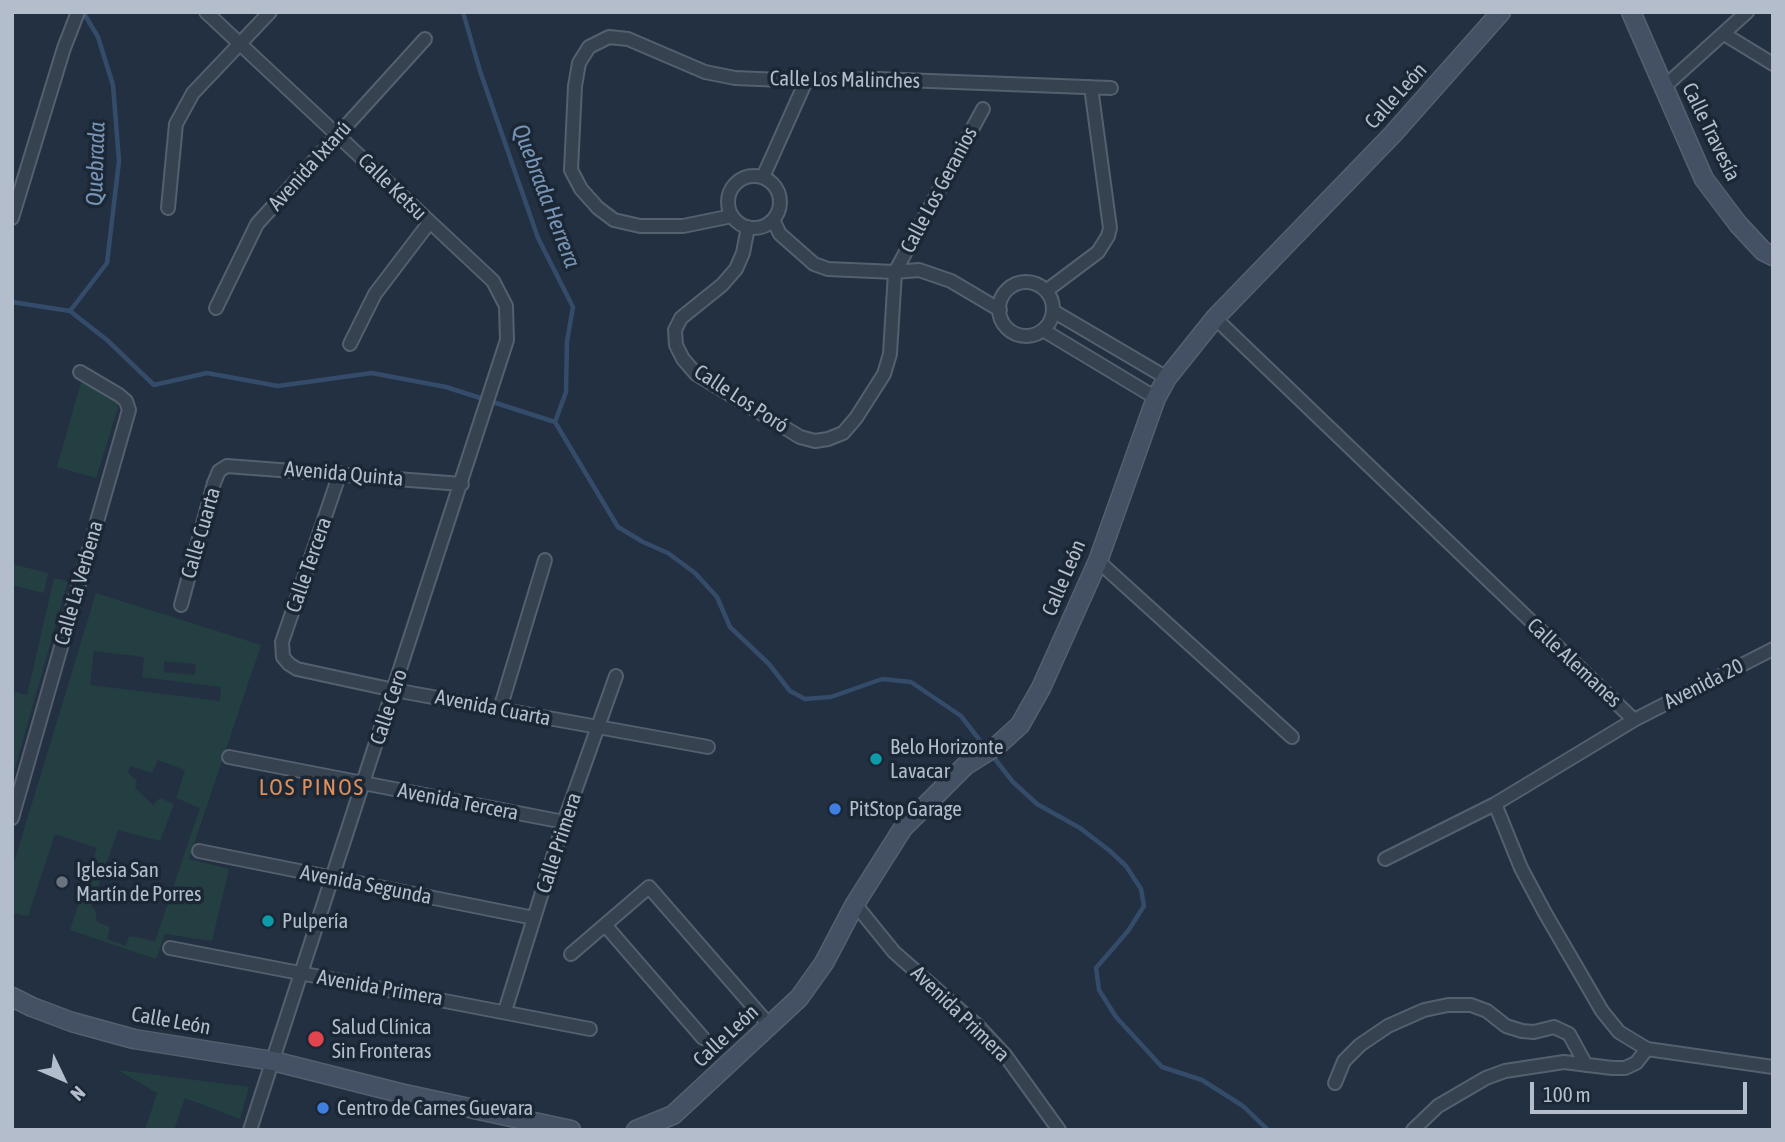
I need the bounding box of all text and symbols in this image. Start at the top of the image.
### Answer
street label: Calle León [1360,58,1432,134]
street label: Calle Los Malinches [770,66,920,94]
street label: Calle Travesía [1676,79,1746,185]
street label: Avenida Ixtarú [263,116,357,216]
water label: Quebrada Herrera [506,120,586,272]
water label: Quebrada [81,121,111,207]
street label: Calle Los Geranios [895,123,983,257]
street label: Calle Ketsu [352,148,432,226]
street label: Calle Los Poró [689,359,793,439]
street label: Avenida Quinta [284,456,404,492]
street label: Calle Cuarta [176,484,226,582]
street label: Calle Tercera [281,514,337,616]
street label: Calle La Verbena [49,518,109,648]
street label: Calle León [1037,536,1091,620]
street label: Calle Alemanes [1522,613,1626,713]
street label: Avenida 20 [1660,653,1748,715]
street label: Calle Cero [365,666,413,748]
street label: Avenida Cuarta [433,684,553,732]
place label: Belo Horizonte Lavacar [890,734,1003,784]
marker: Belo Horizonte Lavacar [868,751,884,767]
district label: LOS PINOS [260,774,364,802]
street label: Avenida Tercera [396,778,520,826]
street label: Calle Primera [531,790,587,896]
place label: PitStop Garage [849,796,962,822]
marker: PitStop Garage [827,801,843,817]
place label: Iglesia San Martín de Porres [76,857,201,907]
street label: Avenida Segunda [298,860,434,910]
marker: Iglesia San Martín de Porres [54,874,70,890]
place label: Pulpería [282,908,348,934]
marker: Pulpería [260,913,276,929]
street label: Avenida Primera [905,961,1015,1067]
street label: Avenida Primera [315,965,445,1011]
street label: Calle León [688,999,764,1073]
street label: Calle León [129,1002,213,1040]
place label: Salud Clínica Sin Fronteras [332,1014,432,1064]
marker: Salud Clínica Sin Fronteras [306,1029,326,1049]
north arrow [28,1044,98,1114]
scale bar [1533,1068,1750,1112]
text: N [66,1082,90,1105]
text: 100 m [1543,1082,1591,1106]
place label: Centro de Carnes Guevara [337,1095,533,1121]
marker: Centro de Carnes Guevara [315,1100,331,1116]

